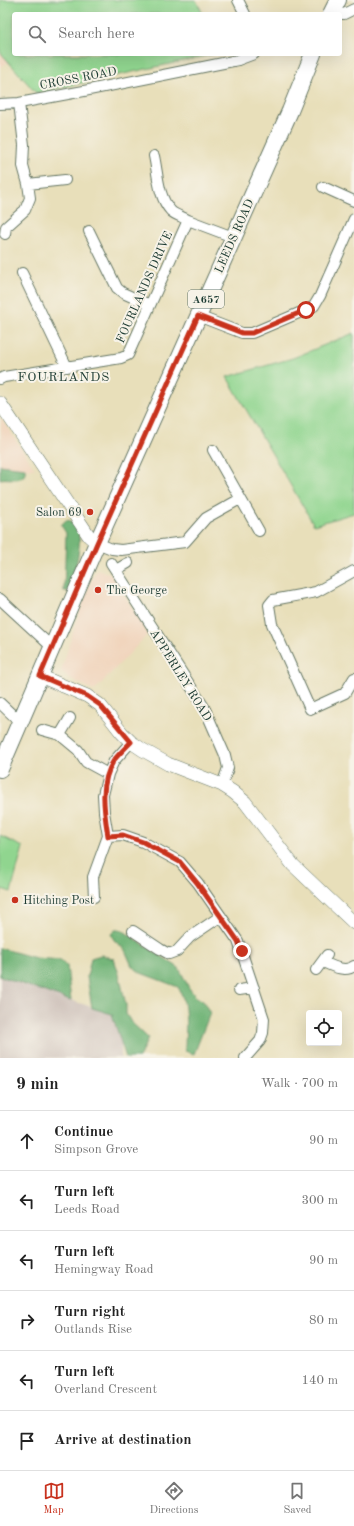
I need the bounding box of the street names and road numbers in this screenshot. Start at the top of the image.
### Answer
street label: CROSS ROAD [39,66,118,92]
street label: LEEDS ROAD [213,198,257,275]
street label: FOURLANDS DRIVE [115,230,175,345]
road number: A657 [188,290,224,308]
street label: APPERLEY ROAD [147,628,213,723]

